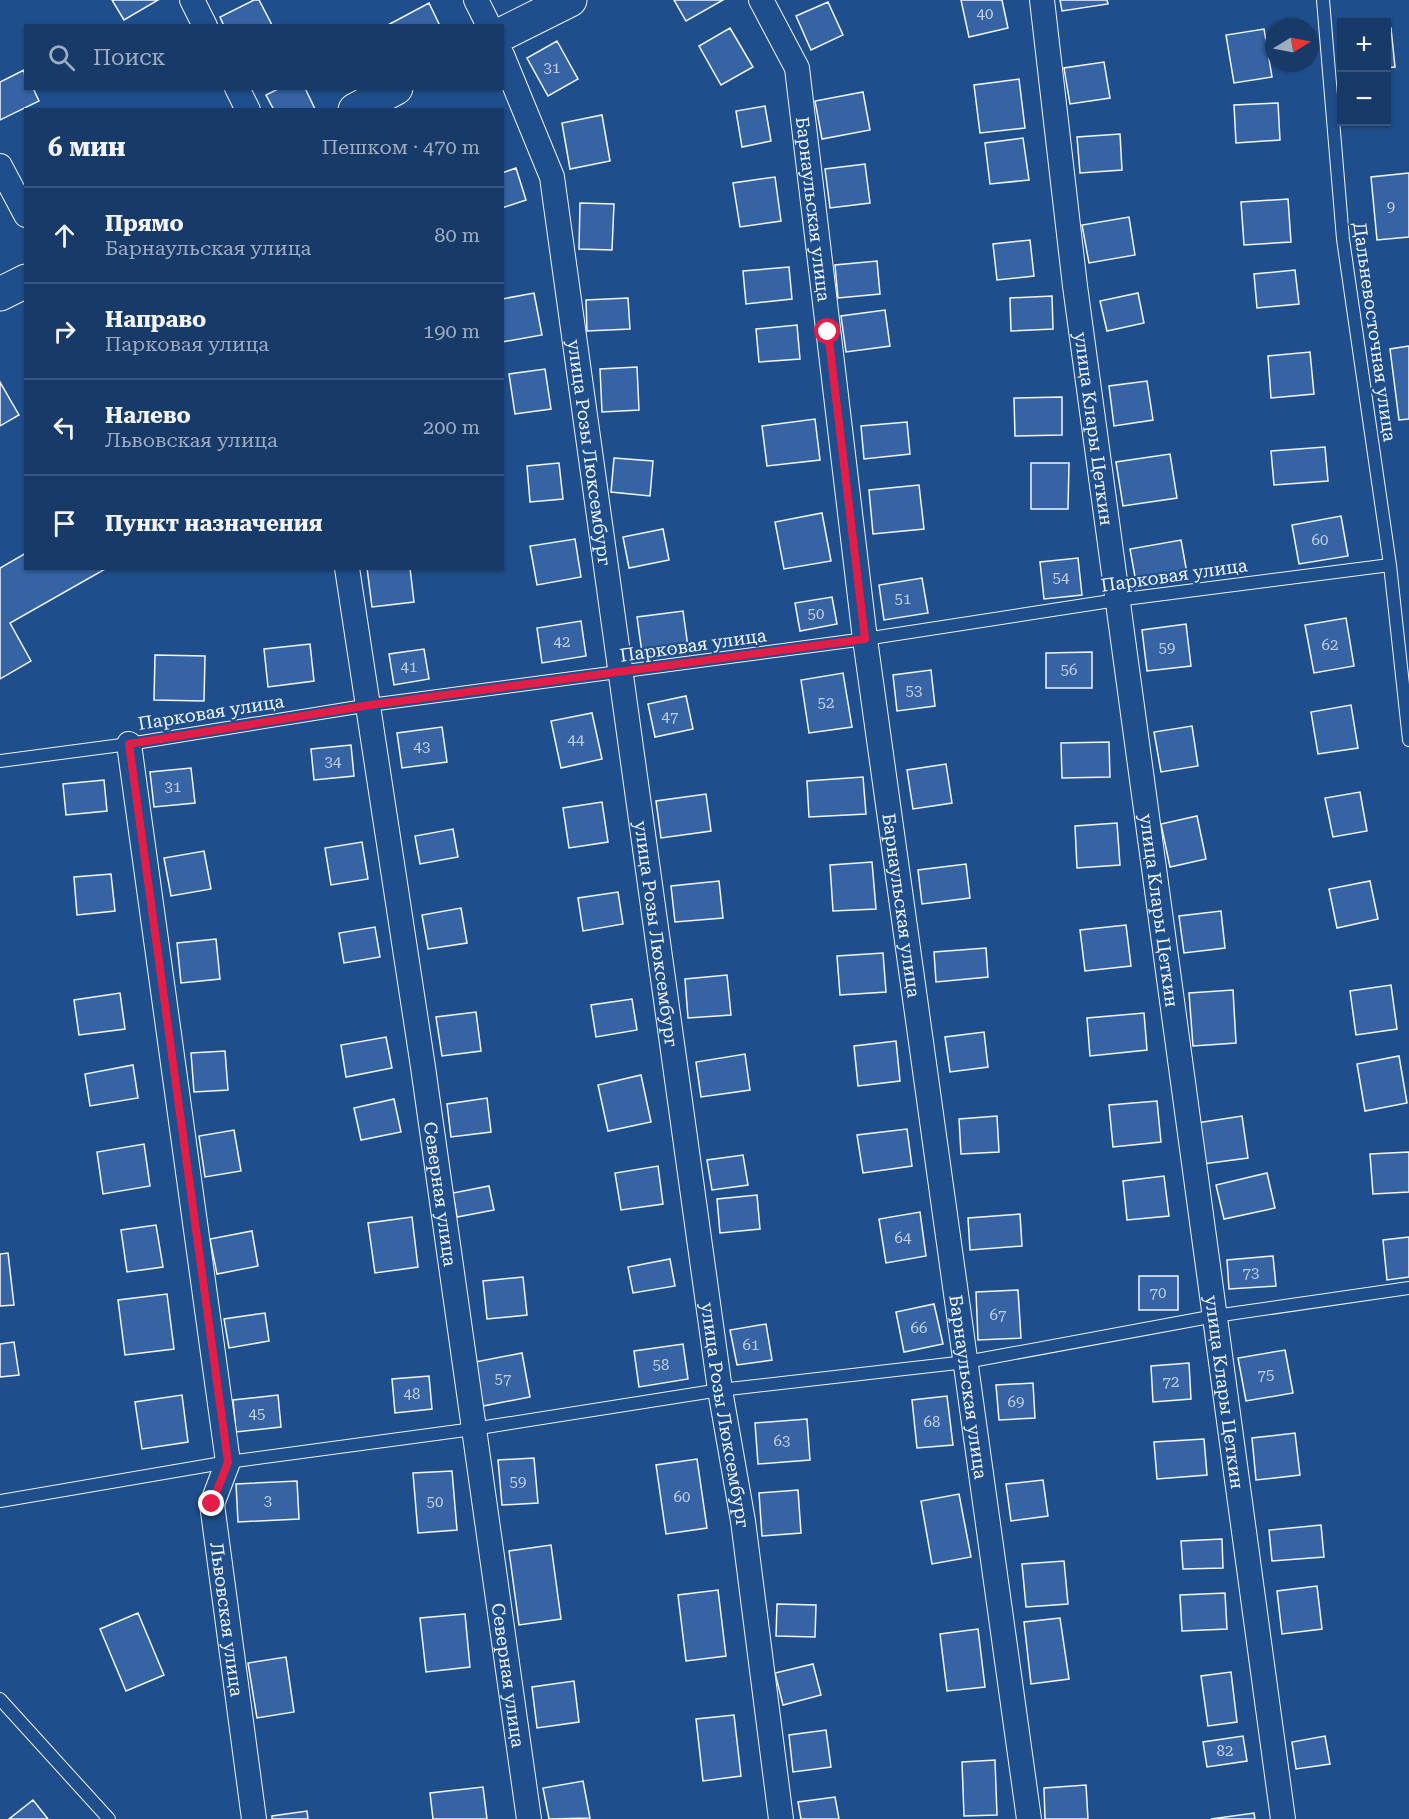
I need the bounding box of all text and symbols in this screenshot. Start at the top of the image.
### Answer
house number: 40 [977,5,993,23]
north arrow [1265,18,1319,72]
map controls [1337,18,1391,126]
button: + [1337,18,1391,72]
search box [24,24,504,90]
icon: search [45,41,78,74]
text: Поиск [93,45,165,70]
house number: 31 [544,59,560,77]
button: − [1337,72,1391,126]
street label: Барнаульская улица [792,116,835,303]
text: 6 мин [48,132,126,162]
text: Пешком · 470 m [322,135,480,159]
house number: 9 [1387,198,1395,216]
text: Прямо [105,211,184,236]
icon: ahead [48,219,81,252]
street label: Дальневосточная улица [1349,221,1401,443]
text: 80 m [434,223,480,247]
text: Барнаульская улица [105,236,311,260]
text: Направо [105,307,206,332]
icon: right [48,315,81,348]
route start [814,318,840,344]
text: 190 m [423,319,480,343]
street label: улица Клары Цеткин [1071,331,1118,527]
text: Парковая улица [105,332,269,356]
street label: улица Розы Люксембург [564,338,616,567]
text: Налево [105,403,191,428]
icon: left [48,411,81,444]
text: 200 m [423,415,480,439]
text: Львовская улица [105,428,278,452]
icon: arrive [48,507,81,540]
text: Пункт назначения [105,511,323,536]
house number: 60 [1312,531,1328,549]
street label: Парковая улица [1099,554,1249,596]
house number: 54 [1053,569,1070,587]
house number: 51 [895,590,911,608]
house number: 50 [808,605,824,623]
street label: Парковая улица [618,624,768,666]
house number: 42 [554,633,570,651]
house number: 62 [1322,636,1338,654]
house number: 59 [1159,639,1175,657]
house number: 41 [401,658,417,676]
house number: 56 [1061,661,1077,679]
house number: 53 [906,682,922,700]
street label: Парковая улица [136,690,286,734]
house number: 52 [818,694,834,712]
house number: 47 [662,708,678,726]
house number: 44 [568,731,585,749]
house number: 43 [414,738,430,756]
house number: 34 [325,753,342,771]
house number: 31 [165,778,181,796]
street label: Барнаульская улица [879,812,925,999]
street label: улица Клары Цеткин [1136,812,1183,1009]
street label: улица Розы Люксембург [631,819,683,1048]
street label: Северная улица [420,1120,462,1268]
house number: 64 [895,1229,912,1247]
house number: 73 [1243,1264,1259,1282]
house number: 70 [1150,1284,1166,1302]
street label: Барнаульская улица [946,1293,992,1481]
street label: улица Клары Цеткин [1202,1294,1249,1490]
street label: улица Розы Люксембург [697,1301,754,1529]
house number: 67 [990,1306,1006,1324]
house number: 66 [911,1319,927,1337]
house number: 61 [743,1336,759,1354]
house number: 58 [653,1356,669,1374]
house number: 75 [1258,1366,1274,1384]
house number: 57 [495,1370,511,1388]
house number: 72 [1163,1373,1179,1391]
house number: 48 [404,1385,420,1403]
house number: 69 [1008,1393,1024,1411]
house number: 45 [249,1405,265,1423]
house number: 68 [924,1413,940,1431]
house number: 63 [774,1432,790,1450]
house number: 59 [510,1473,526,1491]
house number: 60 [674,1488,690,1506]
route end [198,1490,224,1516]
house number: 3 [264,1492,272,1510]
house number: 50 [427,1493,443,1511]
street label: Львовская улица [207,1541,248,1698]
street label: Северная улица [488,1601,529,1749]
house number: 82 [1217,1742,1233,1760]

